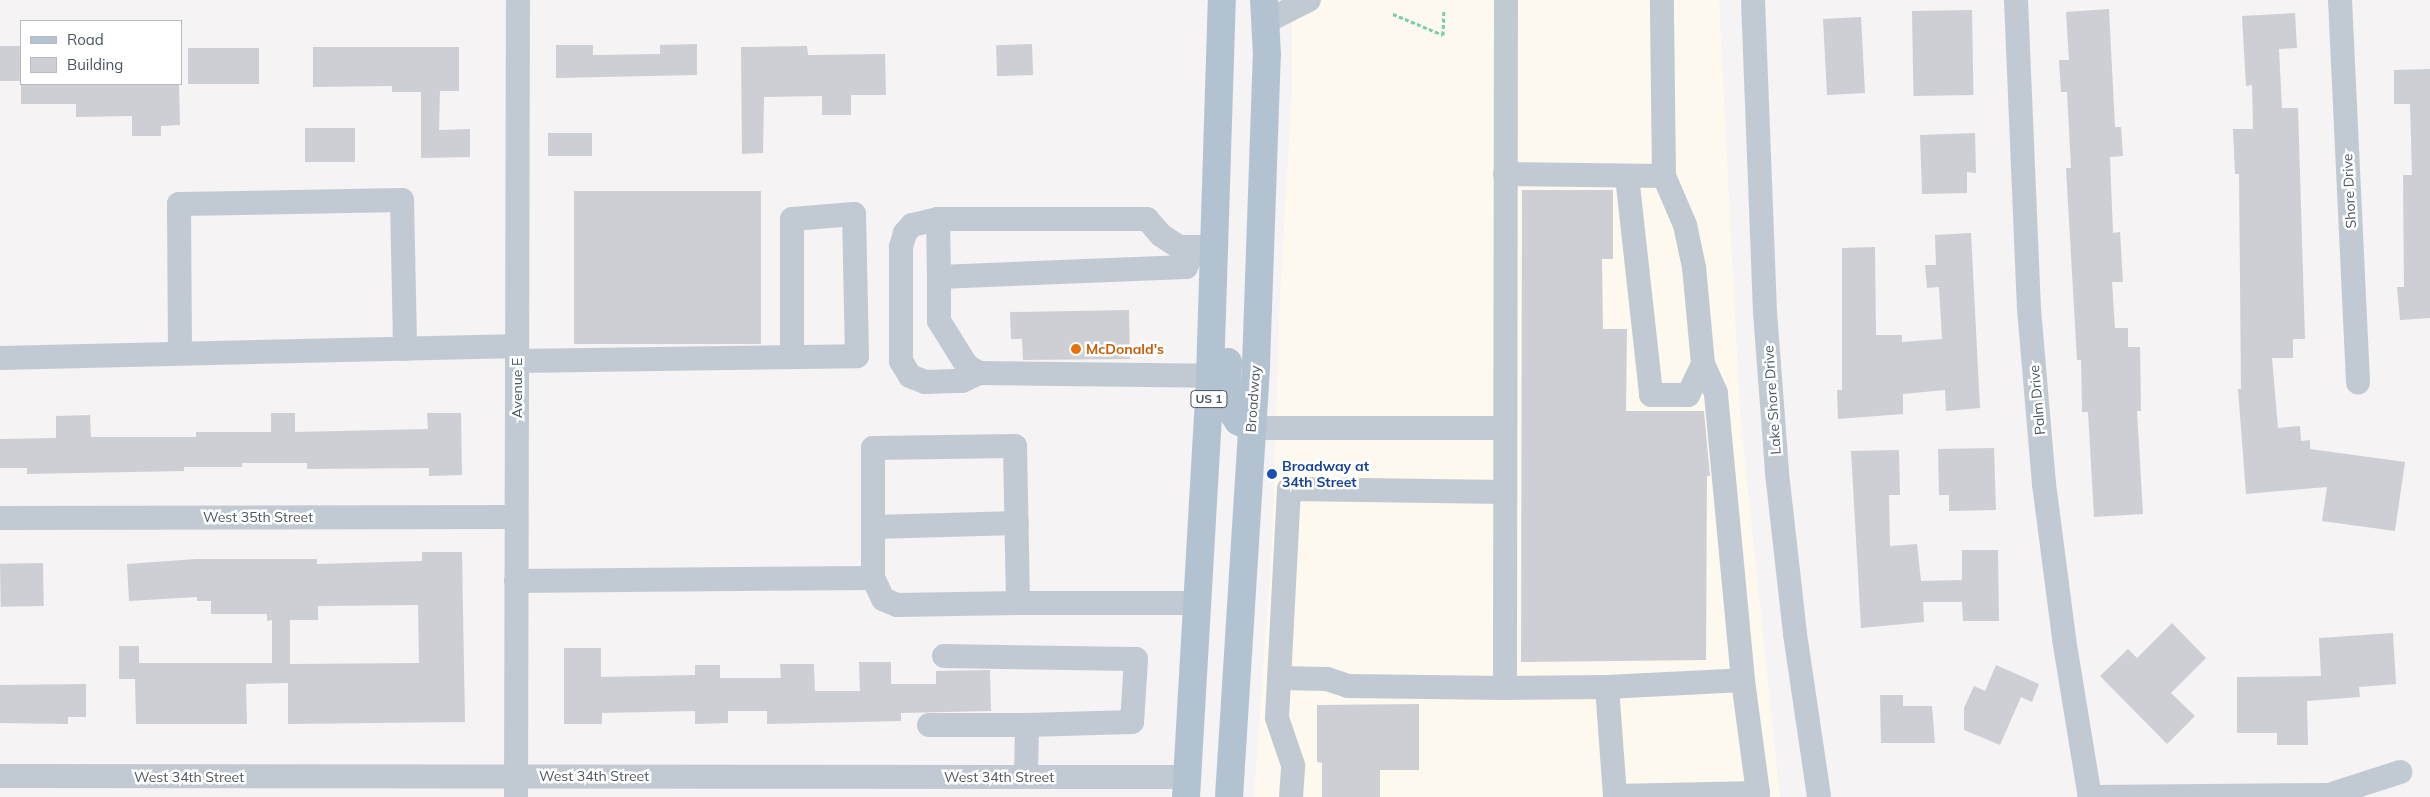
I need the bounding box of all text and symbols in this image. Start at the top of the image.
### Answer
legend [20,20,182,85]
text: Road [67,30,104,49]
text: Building [67,55,123,74]
street label: Shore Drive [2339,153,2359,229]
place label: McDonald's [1086,341,1164,357]
marker: McDonald's [1070,343,1082,355]
street label: Lake Shore Drive [1760,345,1784,455]
street label: Avenue E [509,358,525,418]
street label: Palm Drive [2026,364,2048,436]
street label: Broadway [1242,365,1264,433]
road number: US 1 [1190,389,1228,408]
place label: Broadway at 34th Street [1282,458,1369,491]
marker: Broadway at 34th Street [1266,468,1278,480]
street label: West 35th Street [203,509,313,525]
street label: West 34th Street [539,768,649,784]
street label: West 34th Street [134,769,244,785]
street label: West 34th Street [944,769,1054,785]

